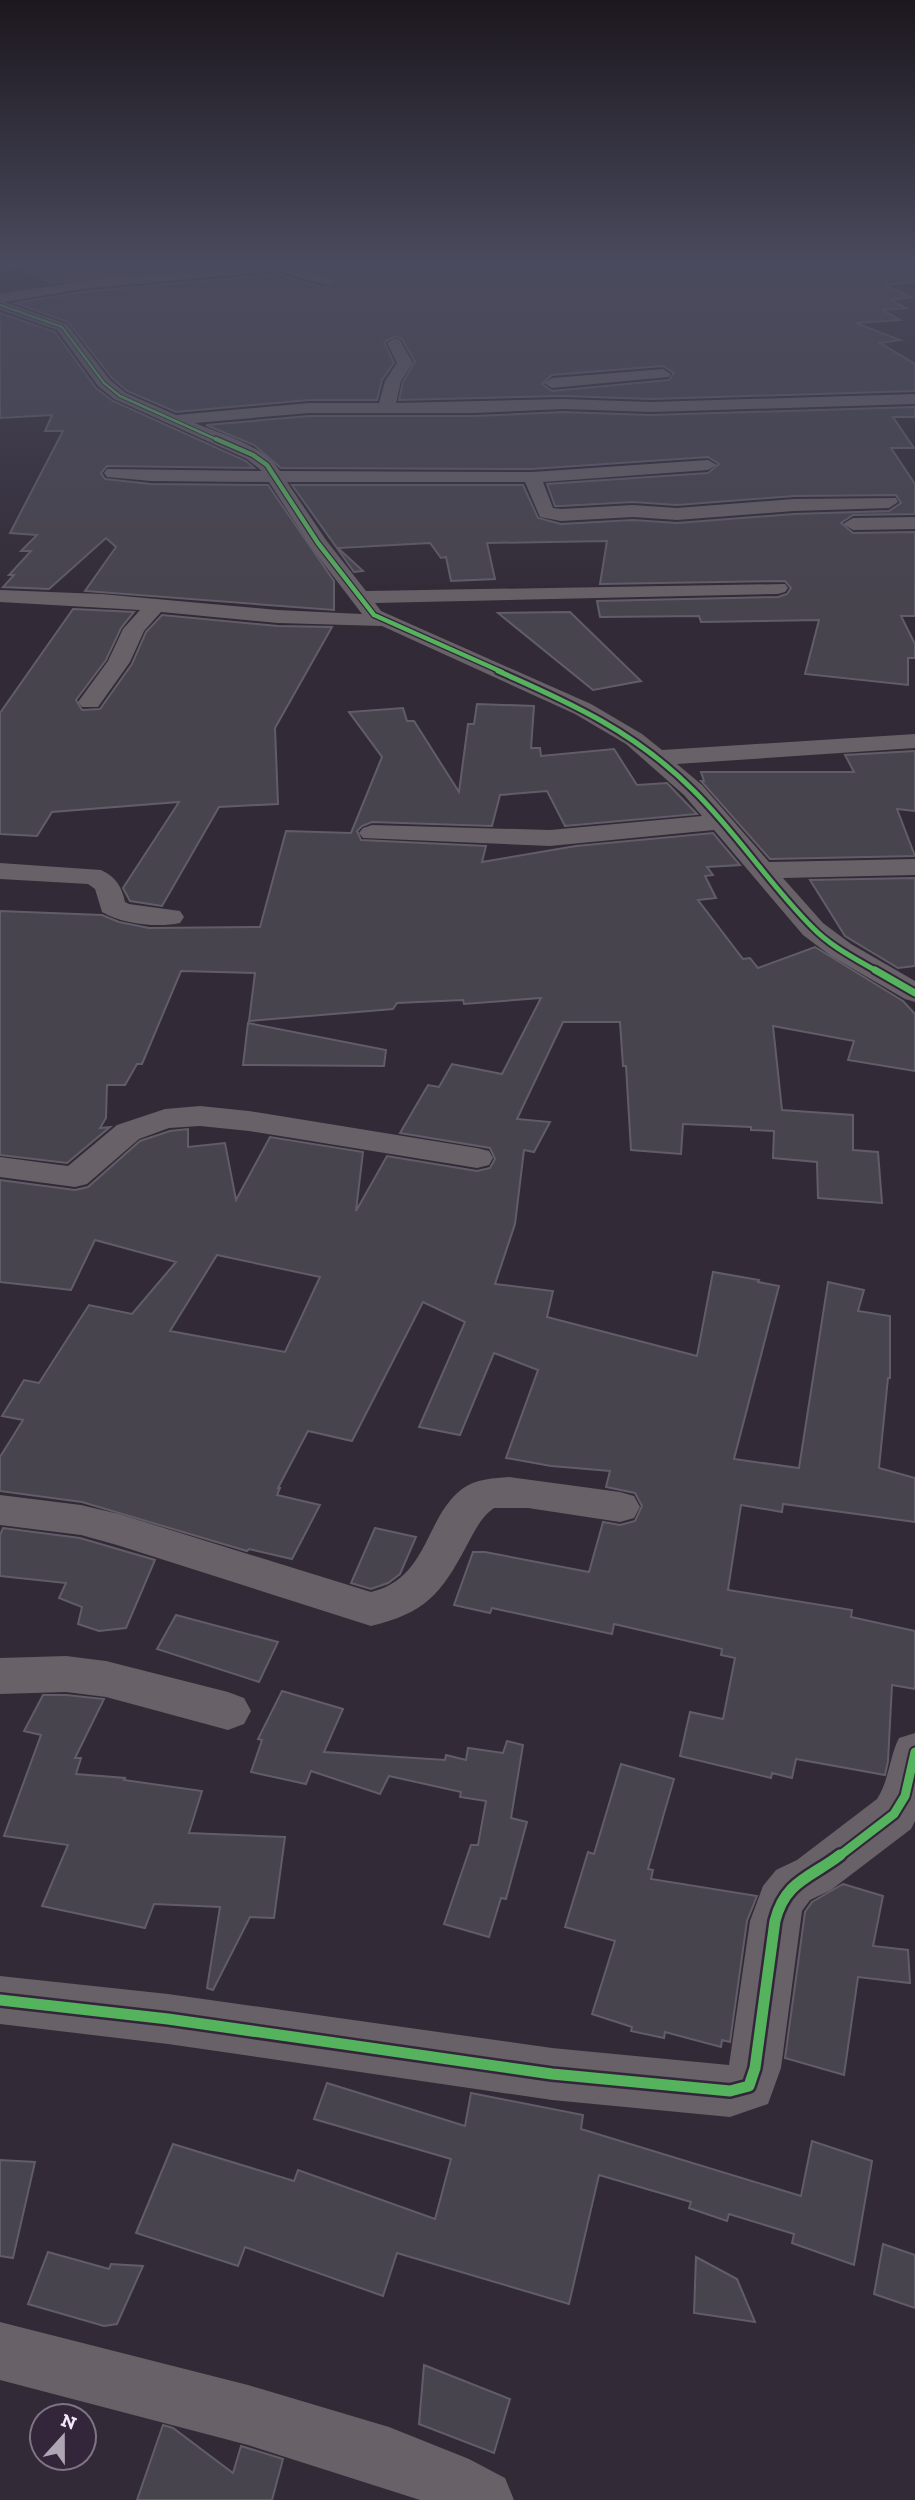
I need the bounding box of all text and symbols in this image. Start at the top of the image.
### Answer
north arrow [28,2402,98,2472]
text: N [58,2408,80,2435]

